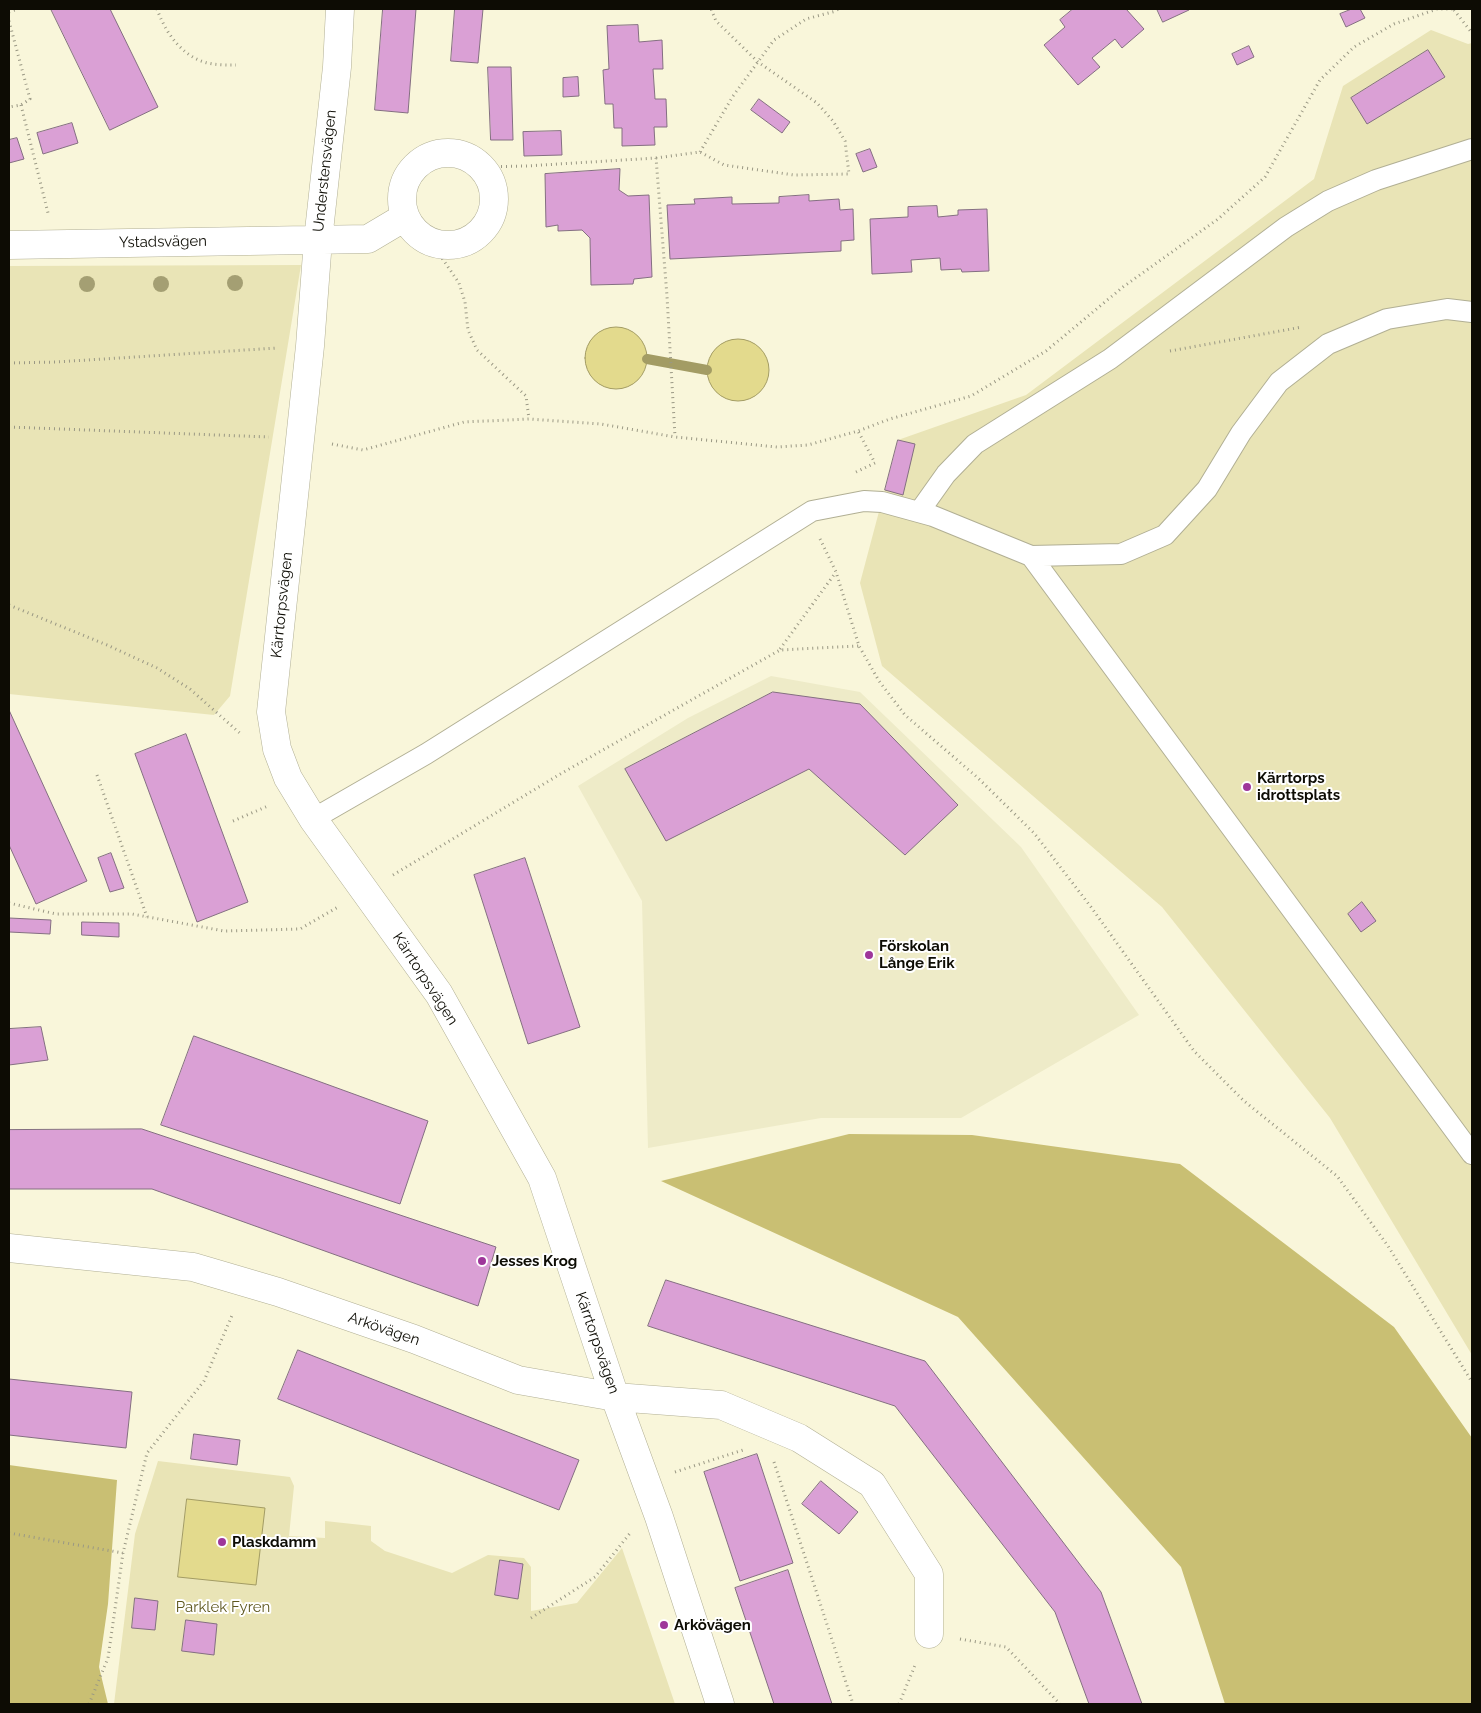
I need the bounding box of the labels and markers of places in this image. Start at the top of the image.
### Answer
place label: Kärrtorps idrottsplats [1257,769,1340,804]
marker: Kärrtorps idrottsplats [1241,781,1253,793]
place label: Förskolan Långe Erik [879,937,954,972]
marker: Förskolan Långe Erik [863,949,875,961]
place label: Jesses Krog [492,1252,577,1270]
marker: Jesses Krog [476,1255,488,1267]
place label: Plaskdamm [232,1533,316,1551]
marker: Plaskdamm [216,1536,228,1548]
place label: Arkövägen [674,1616,751,1634]
marker: Arkövägen [658,1619,670,1631]

